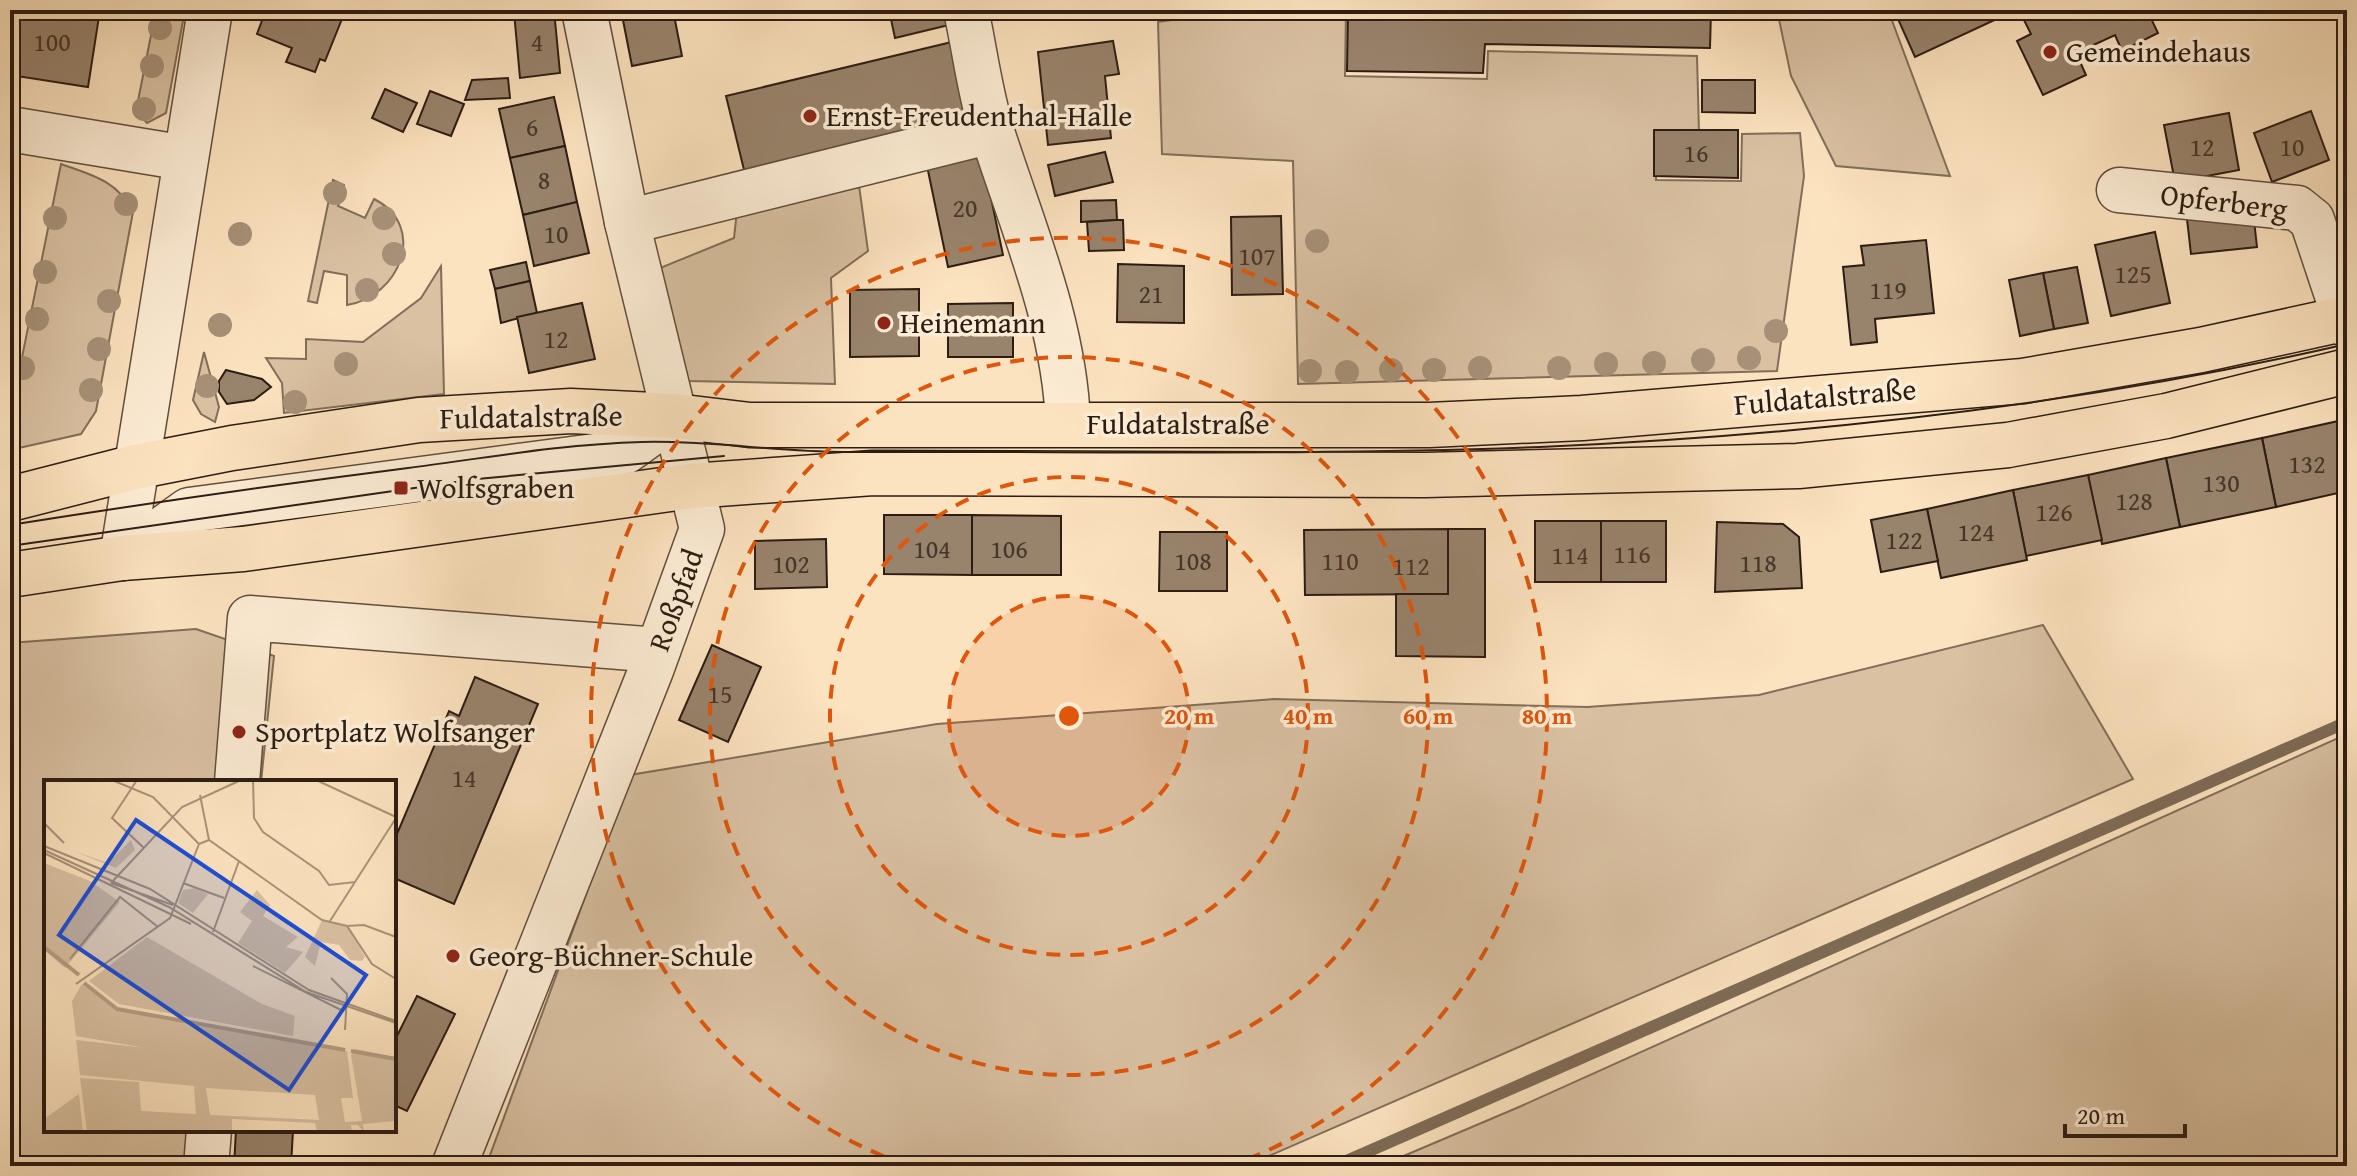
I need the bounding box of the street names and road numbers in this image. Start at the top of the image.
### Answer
street label: Opferberg [2158,171,2290,231]
street label: Fuldatalstraße [1732,366,1918,426]
street label: Fuldatalstraße [439,392,623,440]
street label: Fuldatalstraße [1086,401,1270,445]
street label: Roßpfad [636,542,714,657]

